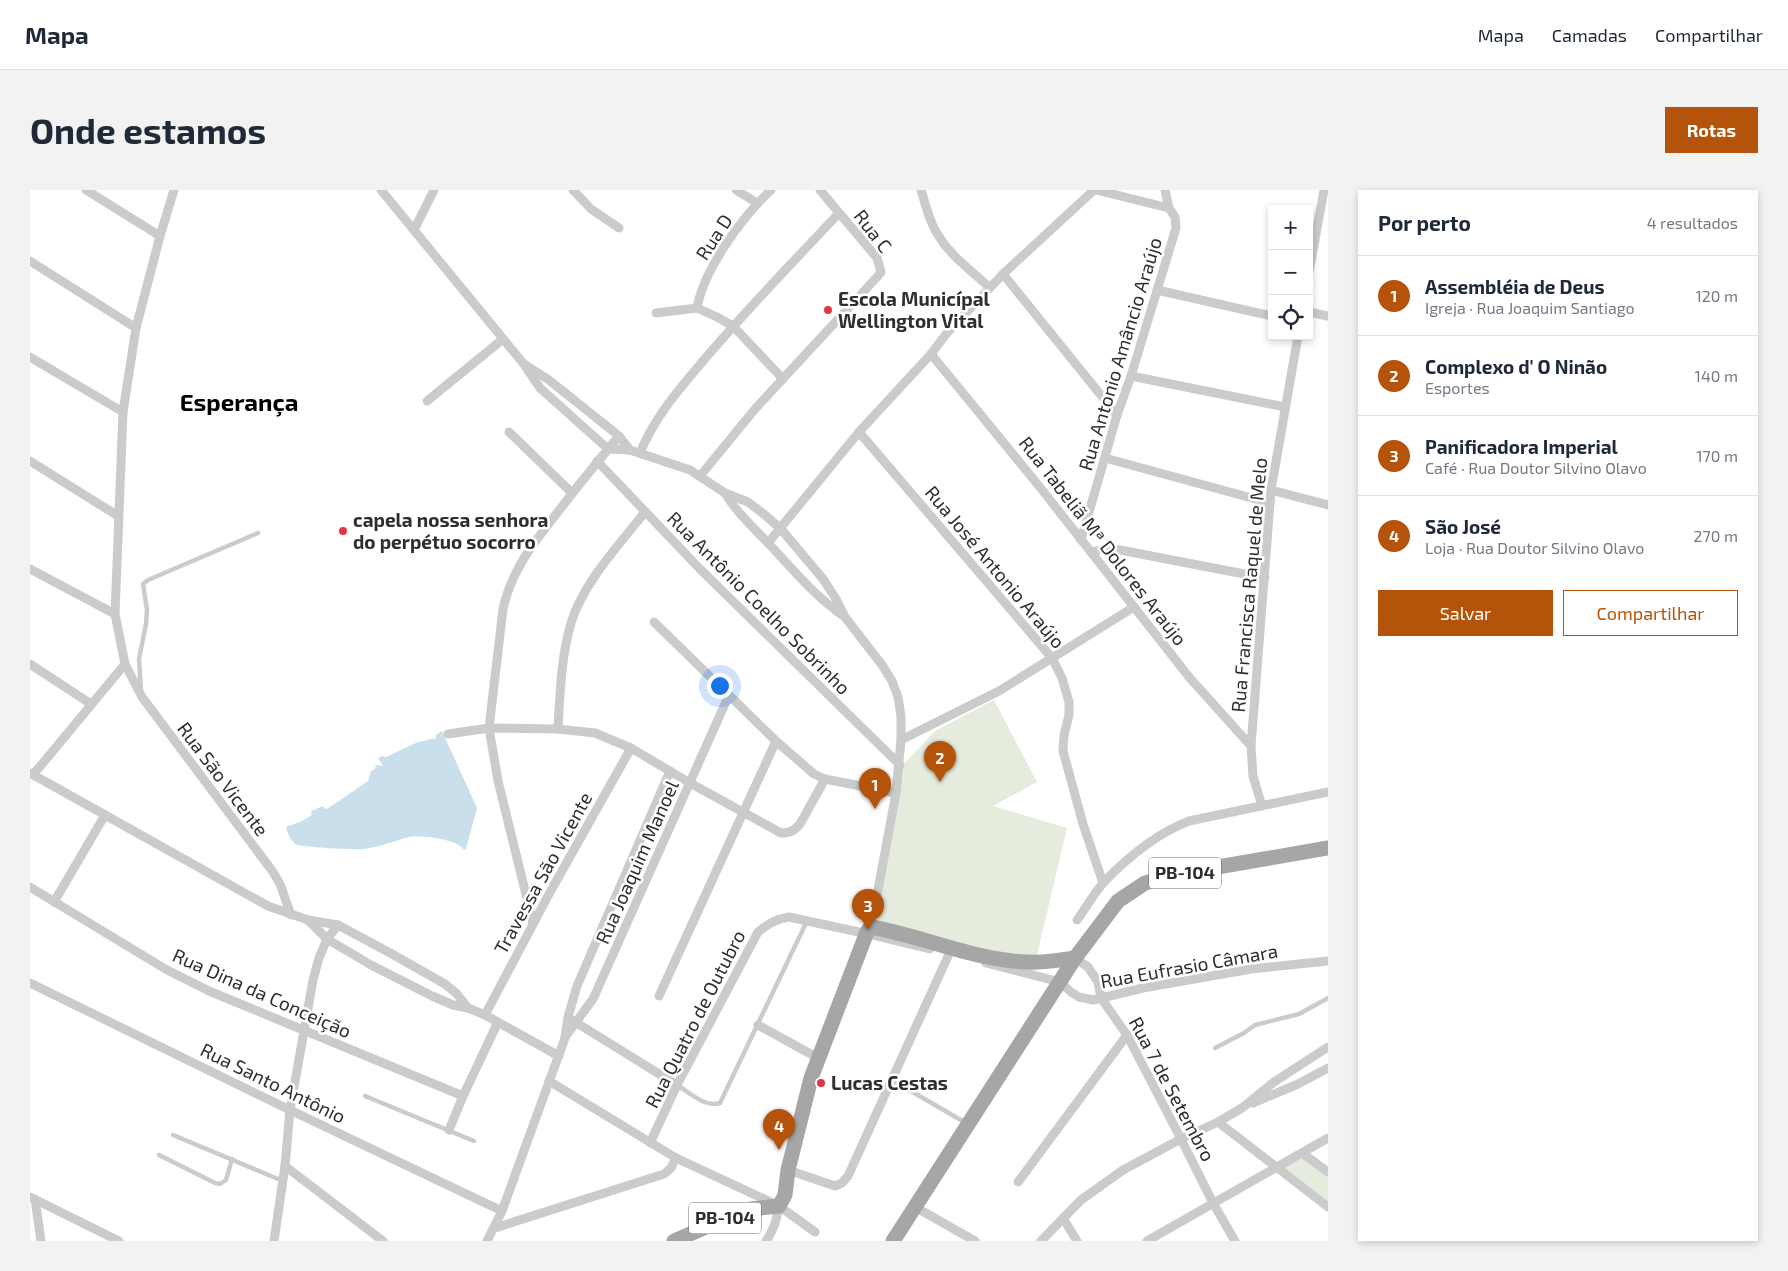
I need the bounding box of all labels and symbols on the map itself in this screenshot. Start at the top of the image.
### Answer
street label: Rua C [850,205,897,257]
street label: Rua D [690,210,737,264]
street label: Rua Antonio Amâncio Araújo [1073,234,1166,473]
place label: Escola Municípal Wellington Vital [838,287,990,332]
marker: Escola Municípal Wellington Vital [822,304,834,316]
district label: Esperança [180,387,298,417]
street label: Rua Tabeliã Mª Dolores Araújo [1015,432,1192,650]
street label: Rua Francisca Raquel de Melo [1226,456,1271,713]
street label: Rua José Antonio Araújo [921,481,1070,653]
street label: Rua Antônio Coelho Sobrinho [663,506,856,699]
place label: capela nossa senhora do perpétuo socorro [353,508,548,553]
marker: capela nossa senhora do perpétuo socorro [337,525,349,537]
your location [707,673,733,699]
street label: Rua São Vicente [173,717,274,840]
pin: 2 [924,741,956,782]
pin: 1 [859,768,891,809]
street label: Rua Joaquim Manoel [590,776,683,947]
street label: Travessa São Vicente [489,788,597,958]
road number: PB-104 [1149,858,1221,888]
pin: 3 [852,889,884,930]
street label: Rua Quatro de Outubro [640,926,749,1112]
street label: Rua Eufrasio Câmara [1098,939,1279,992]
street label: Rua Dina da Conceição [169,943,355,1043]
street label: Rua 7 de Setembro [1125,1013,1220,1165]
street label: Rua Santo Antônio [197,1037,350,1128]
place label: Lucas Cestas [831,1071,948,1094]
marker: Lucas Cestas [815,1077,827,1089]
pin: 4 [763,1109,795,1150]
road number: PB-104 [689,1202,761,1234]

